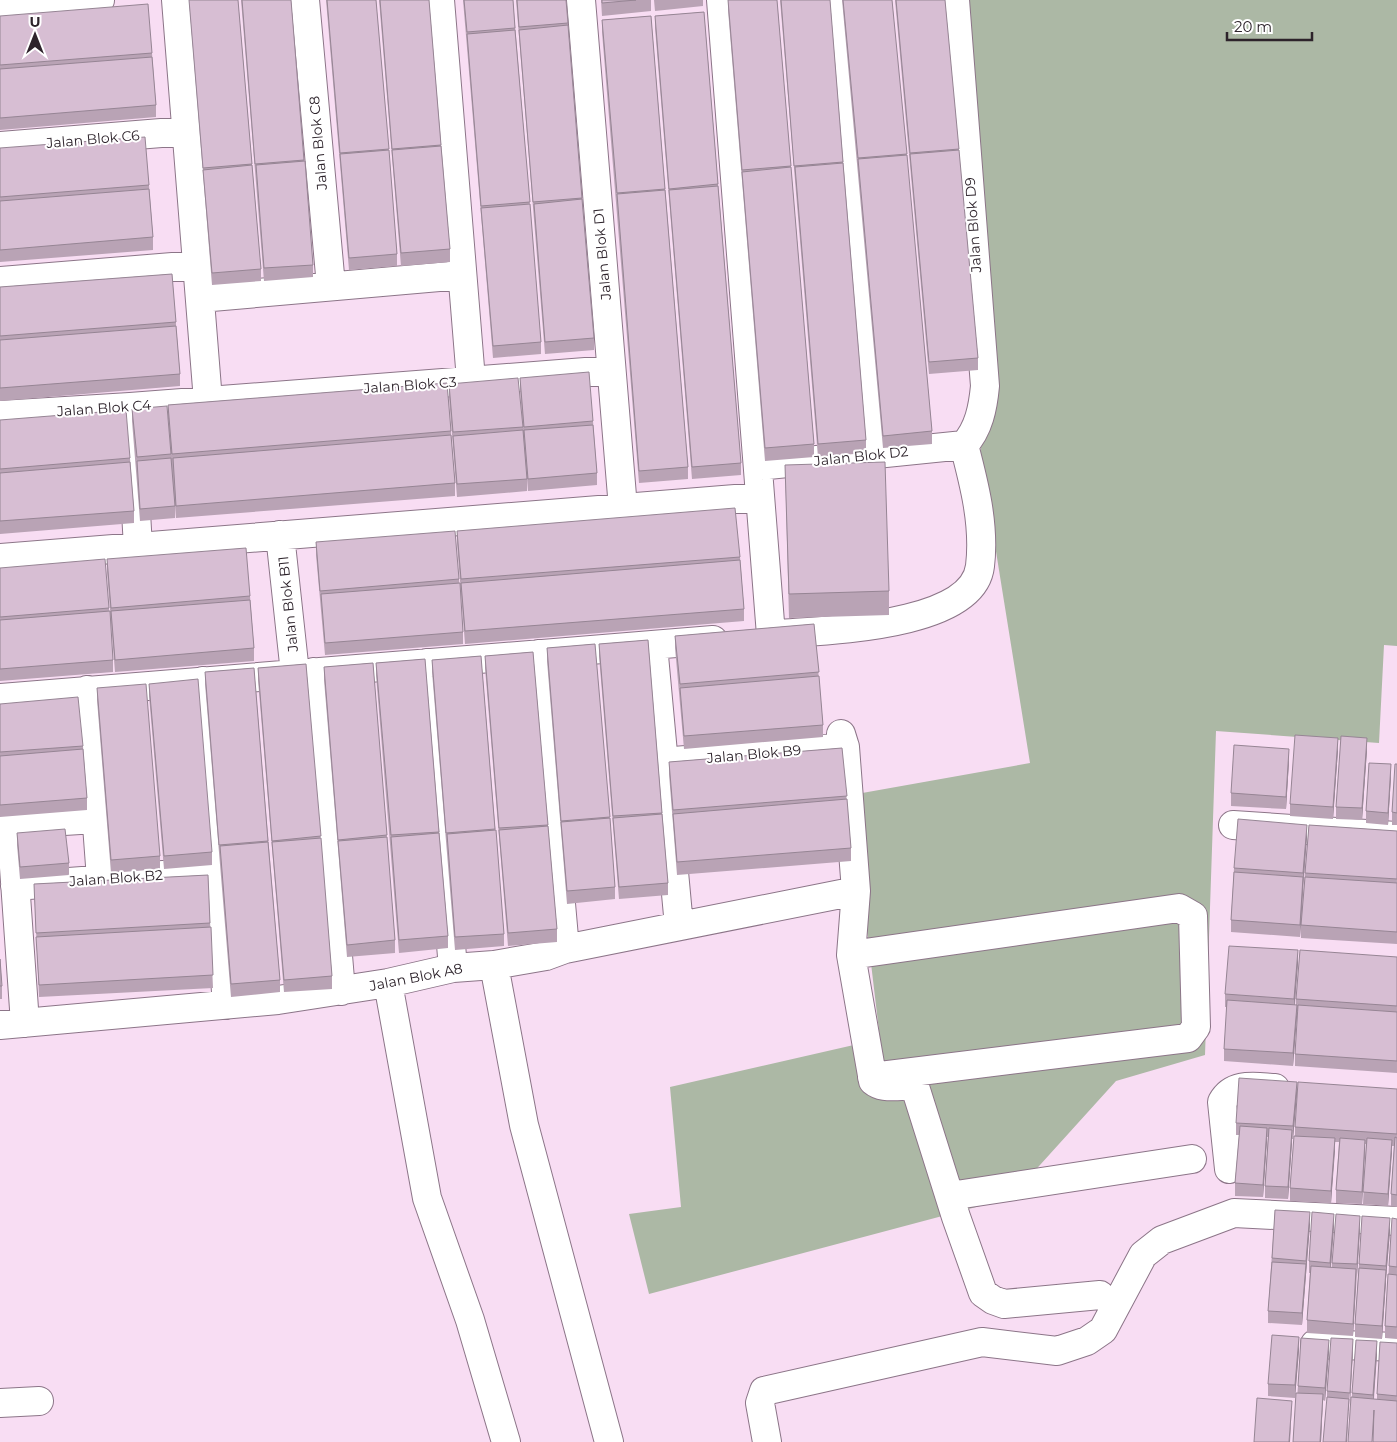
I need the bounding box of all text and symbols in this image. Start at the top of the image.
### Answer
north arrow [10,10,60,60]
scale bar [1227,10,1312,42]
text: U [29,13,41,31]
text: 20 m [1234,17,1272,36]
street label: Jalan Blok C8 [305,95,331,192]
street label: Jalan Blok C6 [45,126,141,152]
street label: Jalan Blok D9 [961,177,985,274]
street label: Jalan Blok D1 [589,207,615,302]
street label: Jalan Blok C3 [362,373,457,397]
street label: Jalan Blok C4 [55,396,152,420]
street label: Jalan Blok D2 [812,442,909,470]
street label: Jalan Blok B11 [274,555,302,654]
street label: Jalan Blok B9 [705,741,802,767]
street label: Jalan Blok B2 [67,866,164,890]
street label: Jalan Blok A8 [367,959,464,995]

